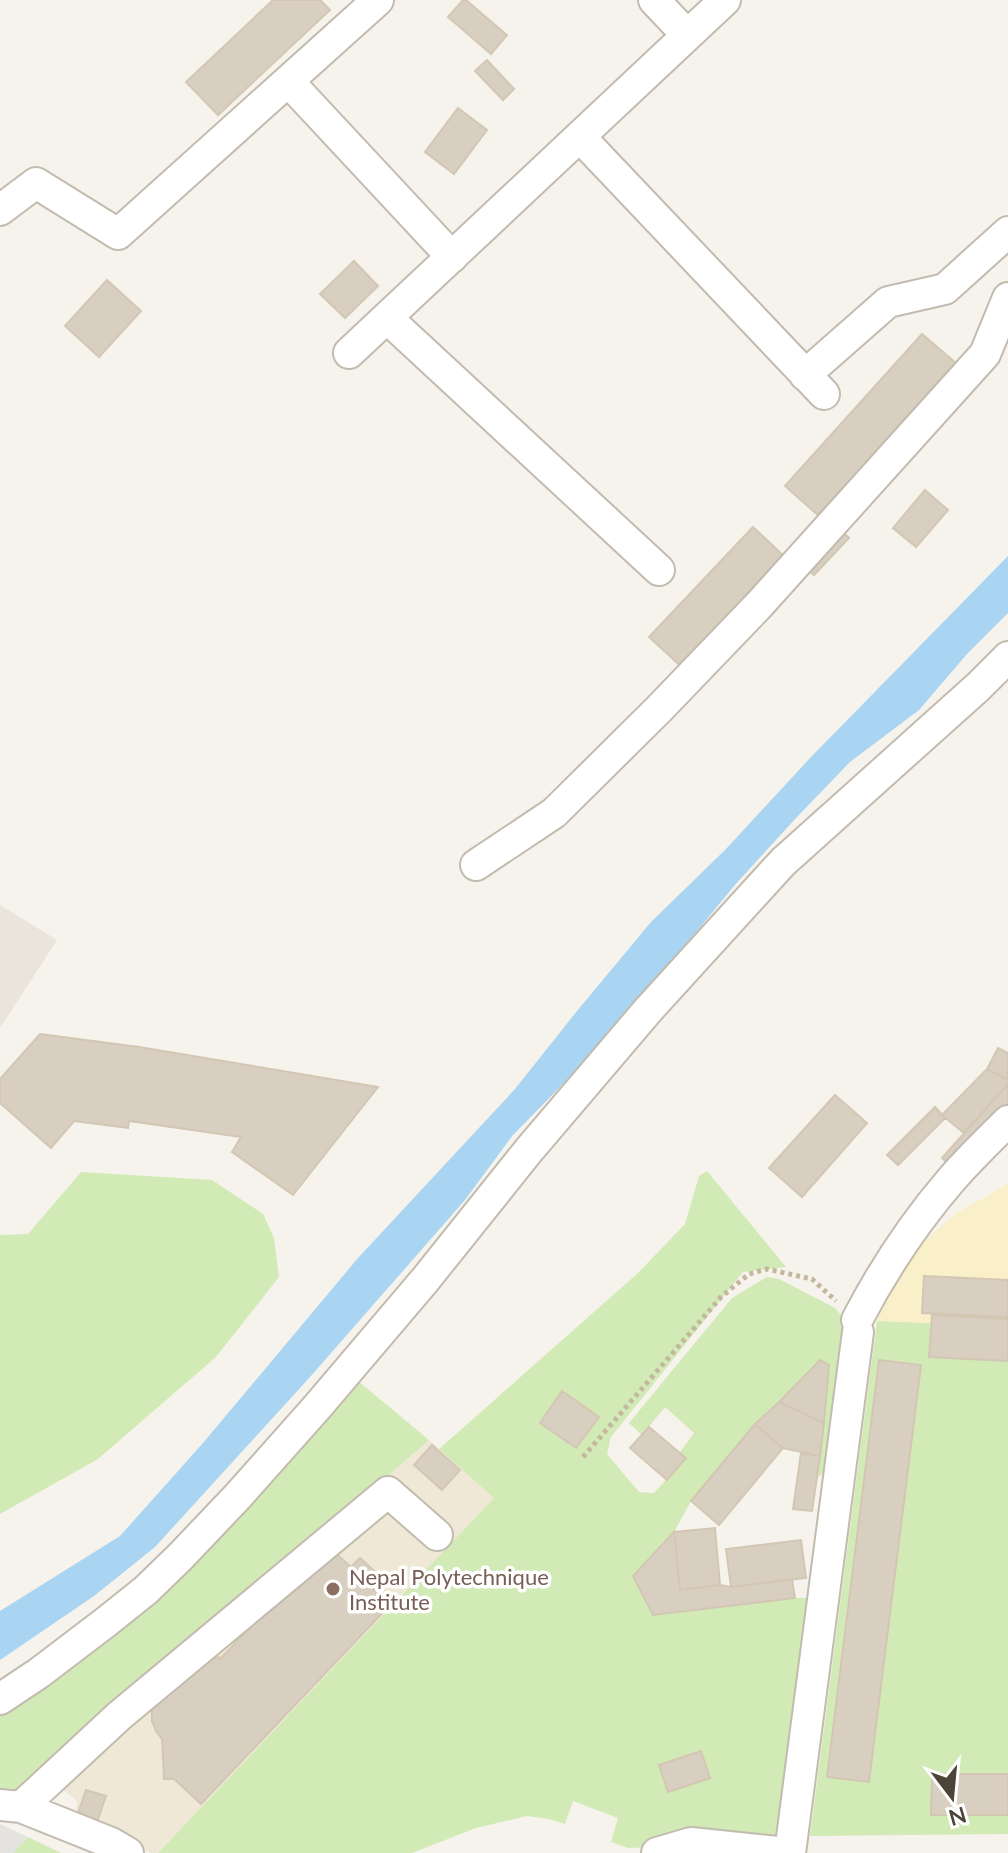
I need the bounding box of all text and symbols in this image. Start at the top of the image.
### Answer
place label: Nepal Polytechnique Institute [349,1563,549,1615]
marker: Nepal Polytechnique Institute [324,1580,342,1598]
north arrow [912,1757,992,1837]
text: N [946,1801,970,1832]

